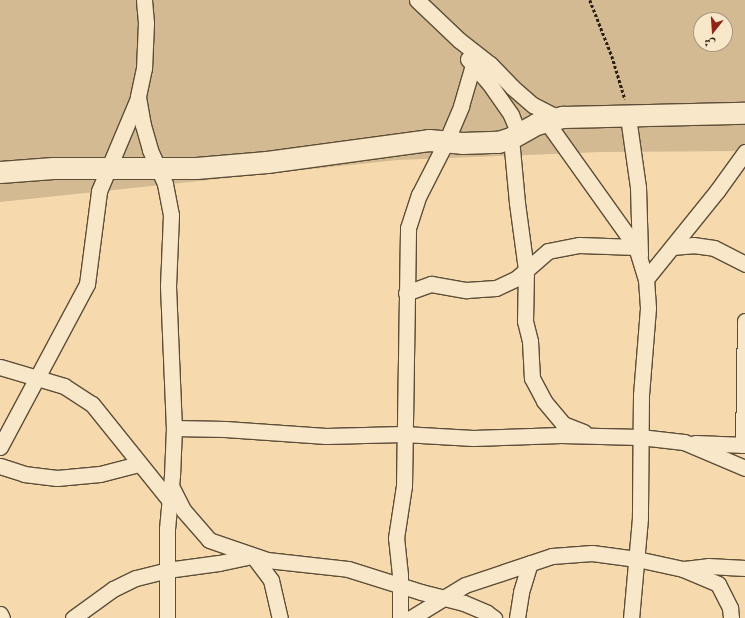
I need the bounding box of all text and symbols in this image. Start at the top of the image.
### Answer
north arrow [693,12,733,52]
text: ش [703,34,717,51]

